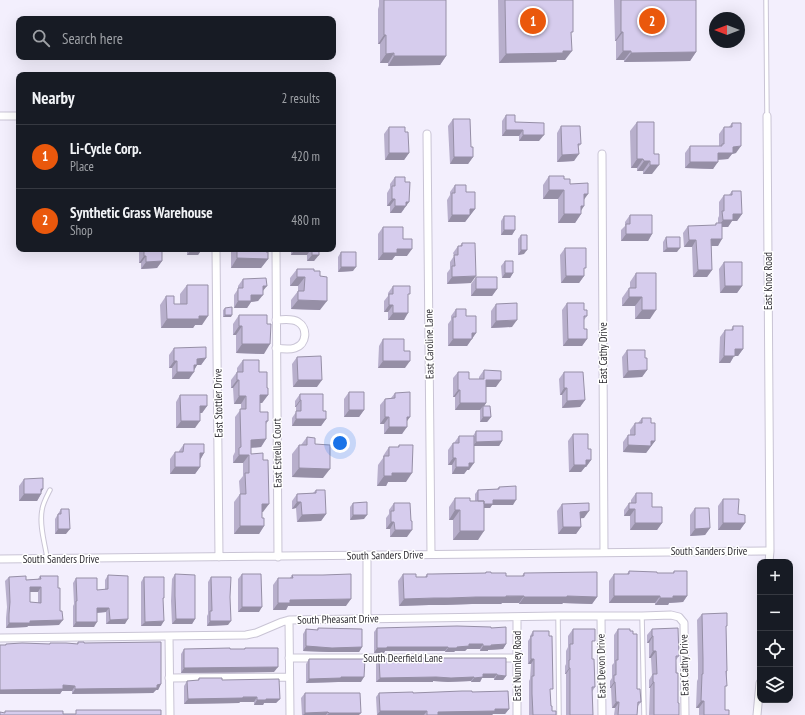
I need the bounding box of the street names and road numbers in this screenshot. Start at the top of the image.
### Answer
street label: East Knox Road [761,252,775,310]
street label: East Caroline Lane [421,308,437,379]
street label: East Cathy Drive [596,322,610,384]
street label: East Stottler Drive [210,368,226,438]
street label: East Estrella Court [269,418,285,488]
street label: South Sanders Drive [671,544,748,558]
street label: South Sanders Drive [347,547,424,563]
street label: South Sanders Drive [23,552,100,566]
street label: South Pheasant Drive [297,611,379,627]
street label: East Nunnley Road [510,631,524,701]
street label: East Devon Drive [593,633,609,698]
street label: East Cathy Drive [676,634,692,696]
street label: South Deerfield Lane [363,651,443,665]

